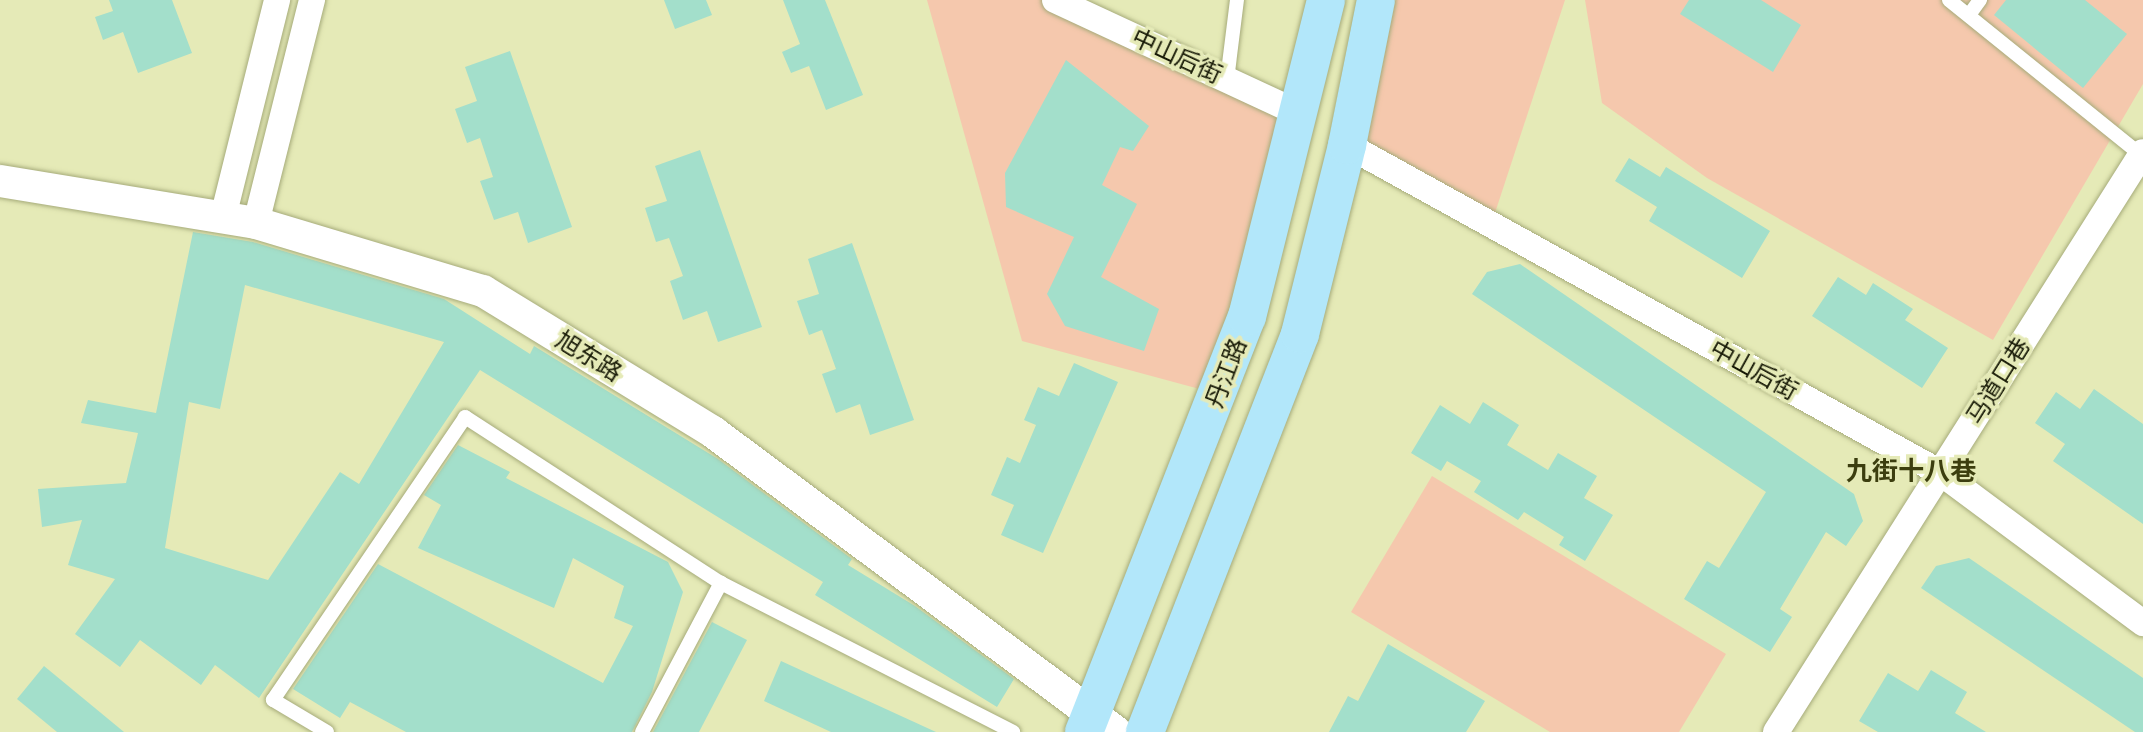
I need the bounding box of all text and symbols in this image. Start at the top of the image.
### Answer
street label: 中山后街 [1127,23,1227,89]
street label: 旭东路 [551,325,627,387]
street label: 马道口巷 [1960,333,2036,429]
street label: 丹江路 [1200,334,1252,412]
street label: 中山后街 [1705,334,1803,406]
district label: 九街十八巷 [1846,455,1976,487]

